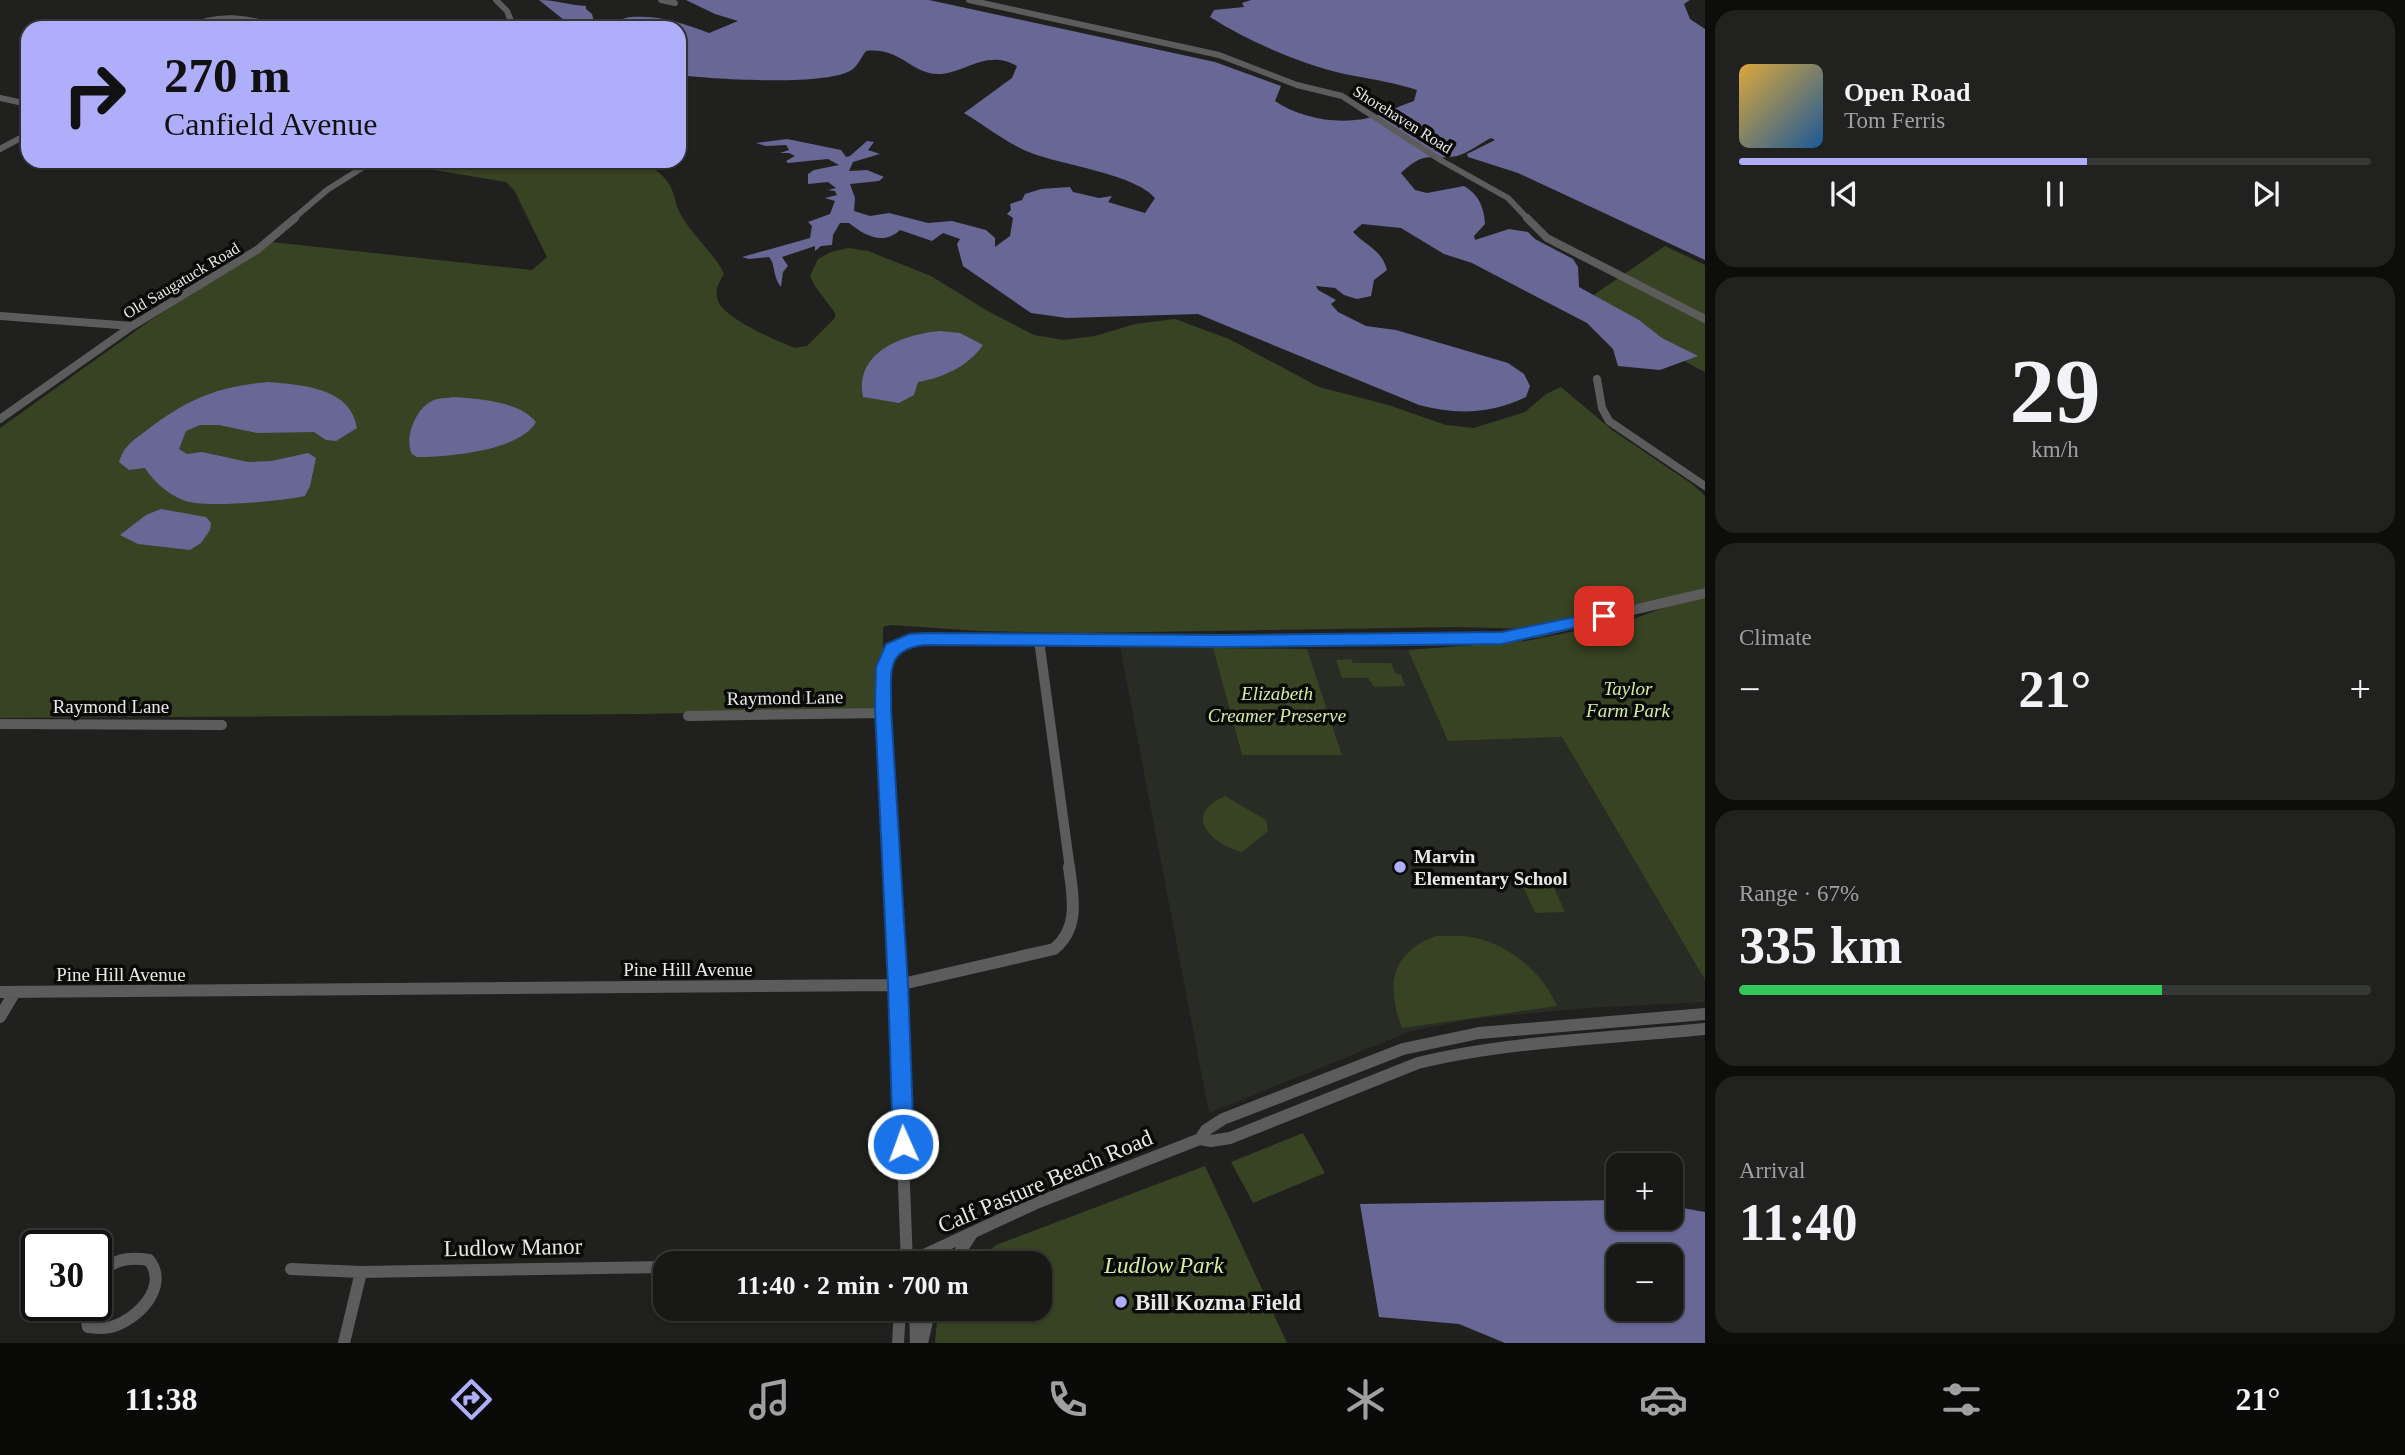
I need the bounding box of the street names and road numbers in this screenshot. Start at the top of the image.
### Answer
street label: Shorehaven Road [1350,82,1455,157]
street label: Old Saugatuck Road [120,239,243,323]
street label: Raymond Lane [727,686,843,709]
street label: Raymond Lane [53,696,169,717]
street label: Pine Hill Avenue [623,959,753,980]
street label: Pine Hill Avenue [56,964,186,985]
street label: Calf Pasture Beach Road [934,1125,1157,1238]
street label: Ludlow Manor [443,1234,583,1261]

